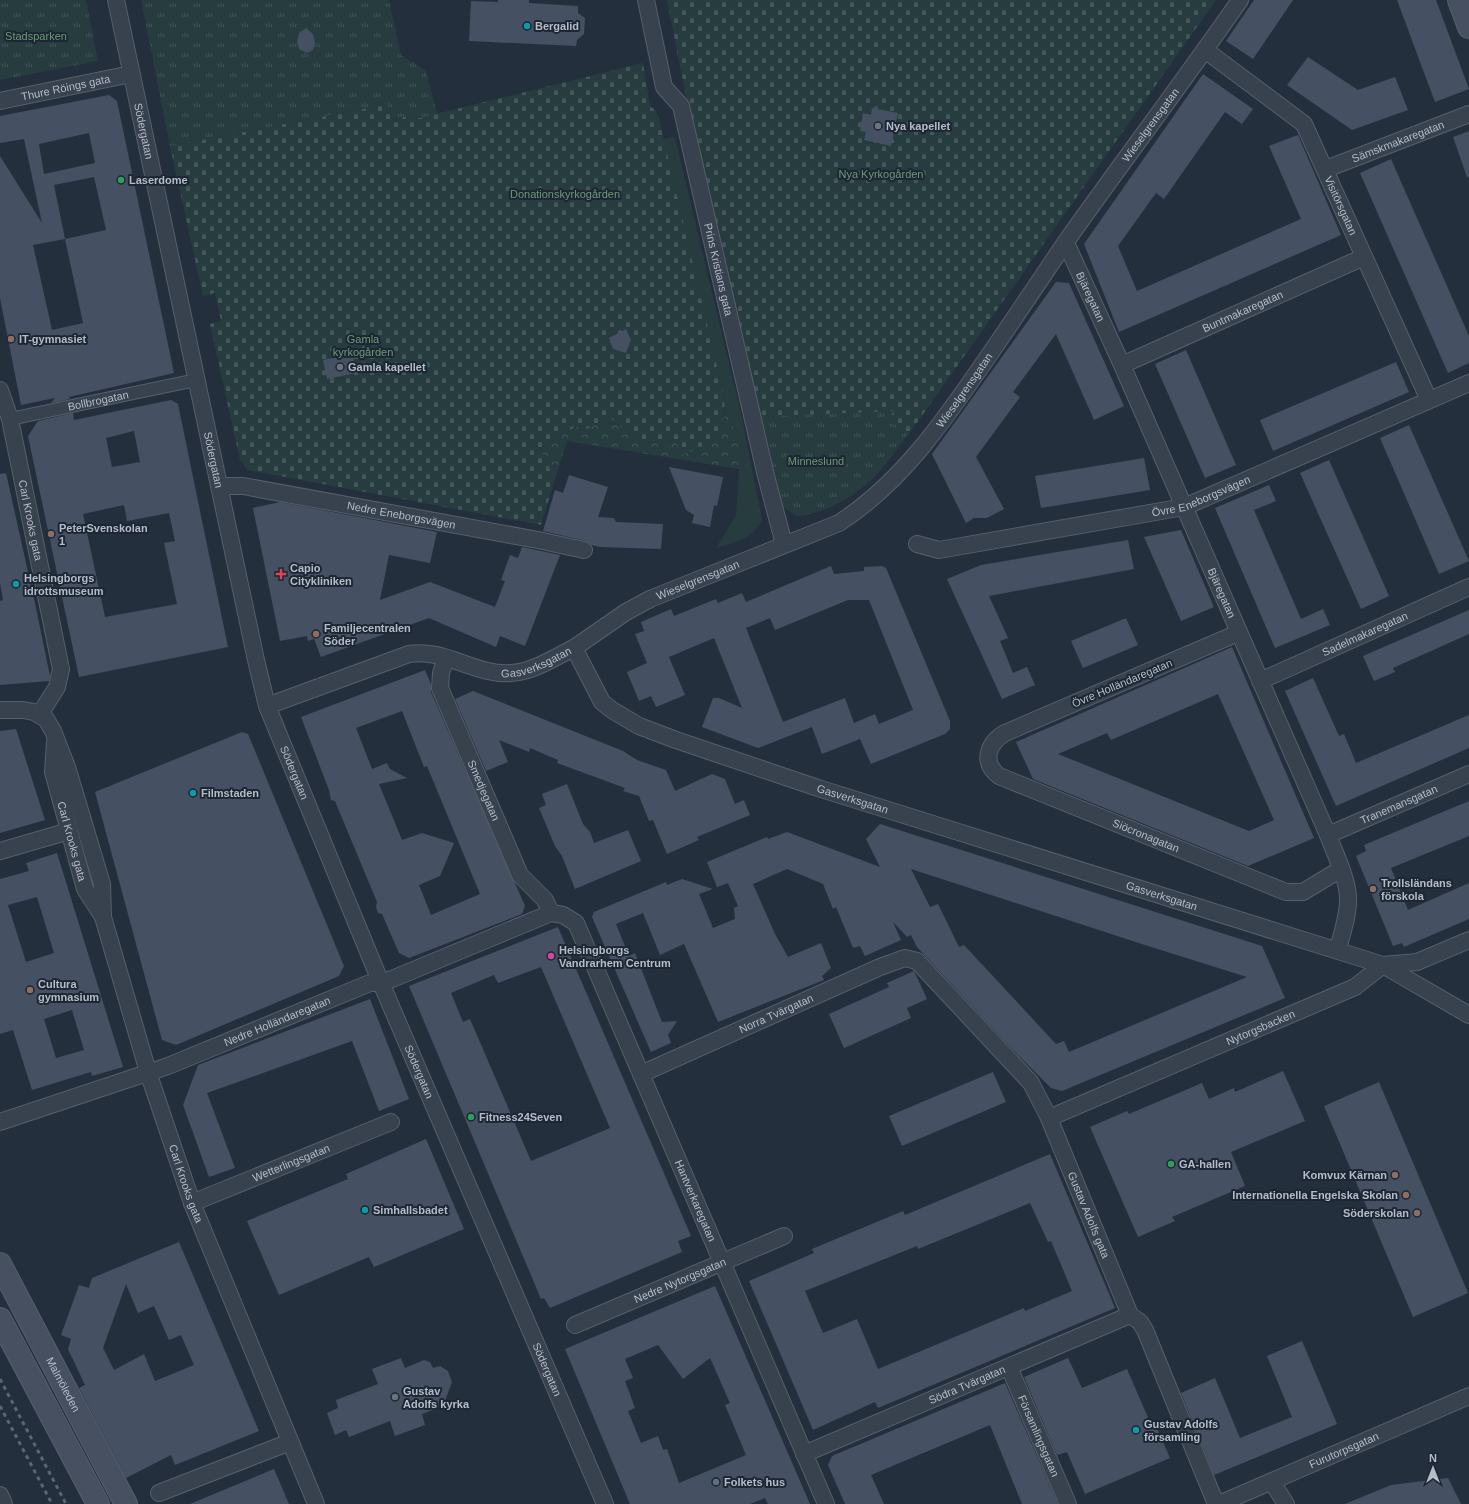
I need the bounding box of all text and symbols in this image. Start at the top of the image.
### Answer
place label: Bergalid [535,20,579,32]
marker: Bergalid [522,21,532,31]
park label: Stadsparken [5,30,67,42]
street label: Thure Röings gata [20,72,112,102]
street label: Wieselgrensgatan [1120,86,1181,164]
street label: Södergatan [132,102,156,160]
street label: Sämskmakaregatan [1350,118,1446,165]
place label: Nya kapellet [886,120,951,132]
marker: Nya kapellet [873,121,883,131]
park label: Nya Kyrkogården [839,168,924,180]
place label: Laserdome [129,174,188,186]
street label: Visitörsgatan [1322,174,1359,237]
marker: Laserdome [116,175,126,185]
park label: Donationskyrkogården [510,188,620,200]
street label: Prins Kristians gata [702,222,735,318]
street label: Bjäregatan [1074,270,1107,323]
street label: Buntmakaregatan [1200,288,1285,334]
place label: IT-gymnasiet [19,333,87,345]
park label: Gamla kyrkogården [333,333,393,358]
marker: IT-gymnasiet [6,334,16,344]
street label: Wieselgrensgatan [934,351,995,430]
place label: Gamla kapellet [348,361,426,373]
marker: Gamla kapellet [335,362,345,372]
street label: Bollbrogatan [67,388,130,413]
street label: Södergatan [202,431,225,489]
park label: Minneslund [788,455,844,467]
street label: Övre Eneborgsvägen [1151,473,1252,519]
street label: Carl Krooks gata [17,479,45,562]
street label: Nedre Eneborgsvägen [346,499,457,531]
place label: PeterSvenskolan 1 [59,522,148,547]
marker: PeterSvenskolan 1 [46,529,56,539]
street label: Wieselgrensgatan [655,558,741,602]
place label: Capio Citykliniken [290,562,352,587]
street label: Bjäregatan [1206,566,1238,620]
marker: Capio Citykliniken [275,568,287,580]
place label: Helsingborgs idrottsmuseum [24,572,104,597]
marker: Helsingborgs idrottsmuseum [11,579,21,589]
street label: Sadelmakaregatan [1320,609,1410,658]
place label: Familjecentralen Söder [324,622,411,647]
marker: Familjecentralen Söder [311,629,321,639]
street label: Gasverksgatan [501,644,573,679]
street label: Övre Holländaregatan [1070,656,1174,710]
street label: Södergatan [278,744,311,801]
street label: Smedjegatan [465,758,502,822]
street label: Gasverksgatan [816,782,890,816]
street label: Tranemansgatan [1358,782,1439,826]
place label: Filmstaden [201,787,259,799]
marker: Filmstaden [188,788,198,798]
street label: Carl Krooks gata [55,800,89,883]
street label: Siöcronagatan [1111,817,1181,854]
place label: Trollsländans förskola [1381,877,1452,902]
street label: Gasverksgatan [1125,879,1199,913]
marker: Trollsländans förskola [1368,884,1378,894]
place label: Helsingborgs Vandrarhem Centrum [559,944,671,969]
marker: Helsingborgs Vandrarhem Centrum [546,951,556,961]
place label: Cultura gymnasium [38,978,99,1003]
marker: Cultura gymnasium [25,985,35,995]
street label: Norra Tvärgatan [737,992,815,1035]
street label: Nedre Holländaregatan [222,994,332,1048]
street label: Nytorgsbacken [1224,1008,1297,1047]
street label: Södergatan [402,1043,436,1100]
place label: Fitness24Seven [479,1111,562,1123]
marker: Fitness24Seven [466,1112,476,1122]
street label: Wetterlingsgatan [251,1142,332,1184]
street label: Carl Krooks gata [167,1143,206,1225]
street label: Hantverkaregatan [673,1158,718,1243]
place label: GA-hallen [1179,1158,1231,1170]
marker: GA-hallen [1166,1159,1176,1169]
place label: Komvux Kärnan [1303,1169,1387,1181]
street label: Gustav Adolfs gata [1066,1170,1112,1261]
marker: Komvux Kärnan [1390,1170,1400,1180]
place label: Internationella Engelska Skolan [1232,1189,1398,1201]
marker: Internationella Engelska Skolan [1401,1190,1411,1200]
place label: Simhallsbadet [373,1204,448,1216]
marker: Simhallsbadet [360,1205,370,1215]
place label: Söderskolan [1343,1207,1409,1219]
marker: Söderskolan [1412,1208,1422,1218]
street label: Nedre Nytorgsgatan [632,1256,728,1305]
street label: Södergatan [530,1341,564,1398]
street label: Malmöleden [44,1355,82,1414]
street label: Södra Tvärgatan [927,1363,1007,1406]
place label: Gustav Adolfs kyrka [403,1385,470,1410]
marker: Gustav Adolfs kyrka [390,1392,400,1402]
street label: Församlingsgatan [1016,1393,1061,1478]
place label: Gustav Adolfs församling [1144,1418,1218,1443]
marker: Gustav Adolfs församling [1131,1425,1141,1435]
street label: Furutorpsgatan [1307,1430,1381,1470]
north arrow [1413,1448,1453,1488]
text: N [1429,1452,1437,1464]
place label: Folkets hus [724,1476,785,1488]
marker: Folkets hus [711,1477,721,1487]

